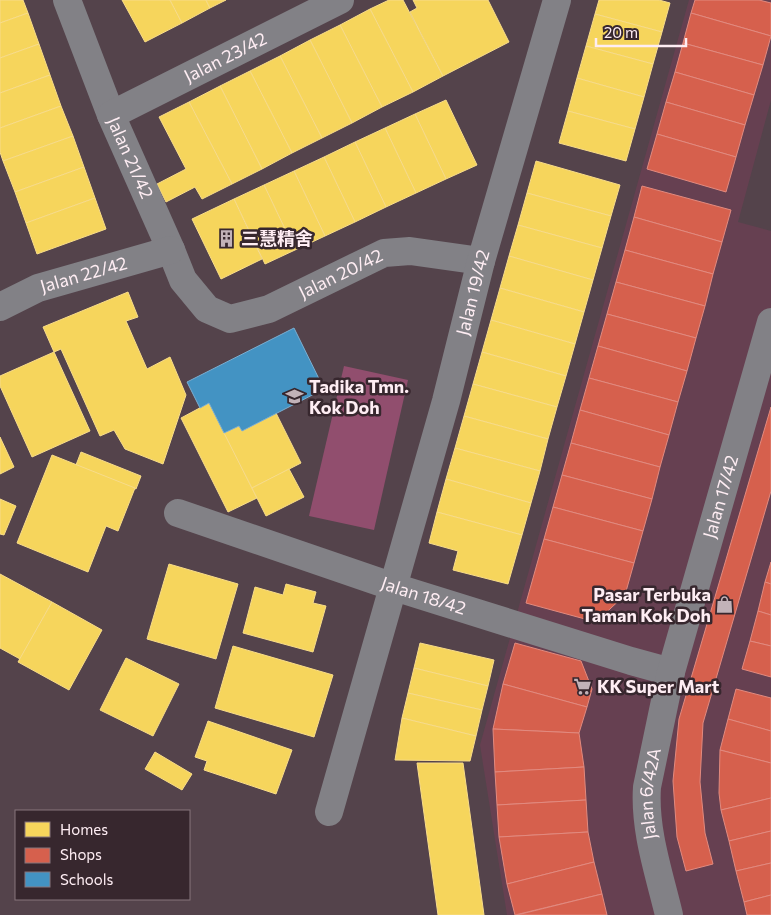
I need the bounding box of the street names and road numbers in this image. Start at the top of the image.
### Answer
street label: Jalan 23/42 [180,27,270,87]
street label: Jalan 21/42 [103,113,159,202]
street label: Jalan 20/42 [295,243,386,303]
street label: Jalan 19/42 [451,247,494,338]
street label: Jalan 22/42 [37,251,130,297]
street label: Jalan 17/42 [698,453,742,541]
street label: Jalan 18/42 [378,571,469,619]
street label: Jalan 6/42A [635,746,665,842]

